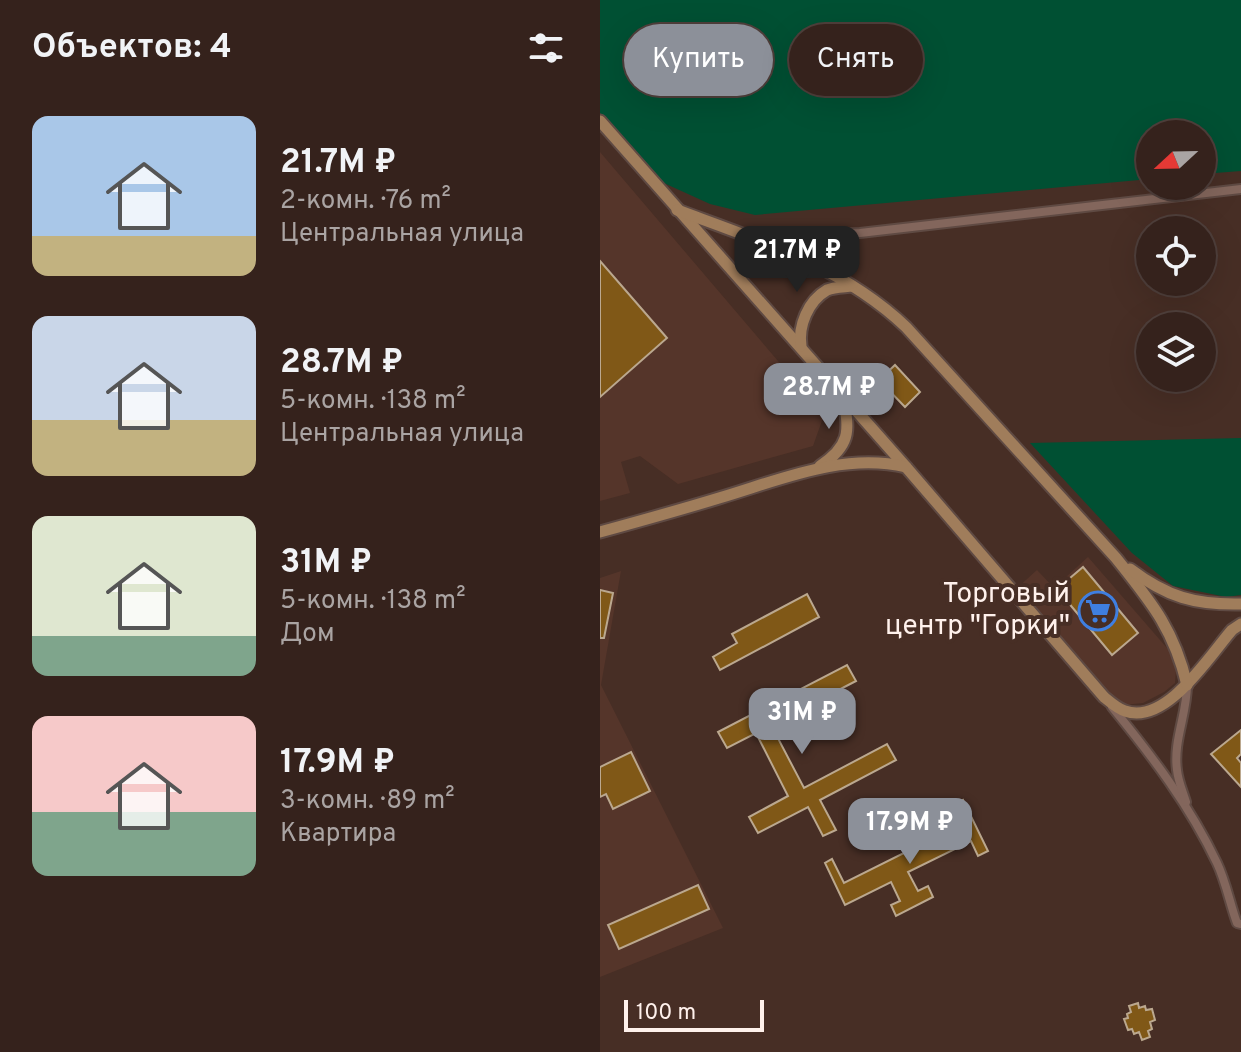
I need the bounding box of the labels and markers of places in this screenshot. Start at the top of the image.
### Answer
pin: 21.7M ₽ [723,226,871,294]
pin: 28.7M ₽ [755,363,903,431]
place label: Торговый центр "Горки" [885,577,1070,645]
supermarket icon: Торговый центр "Горки" [1077,590,1119,632]
pin: 31M ₽ [746,688,858,756]
pin: 17.9M ₽ [836,798,984,866]

